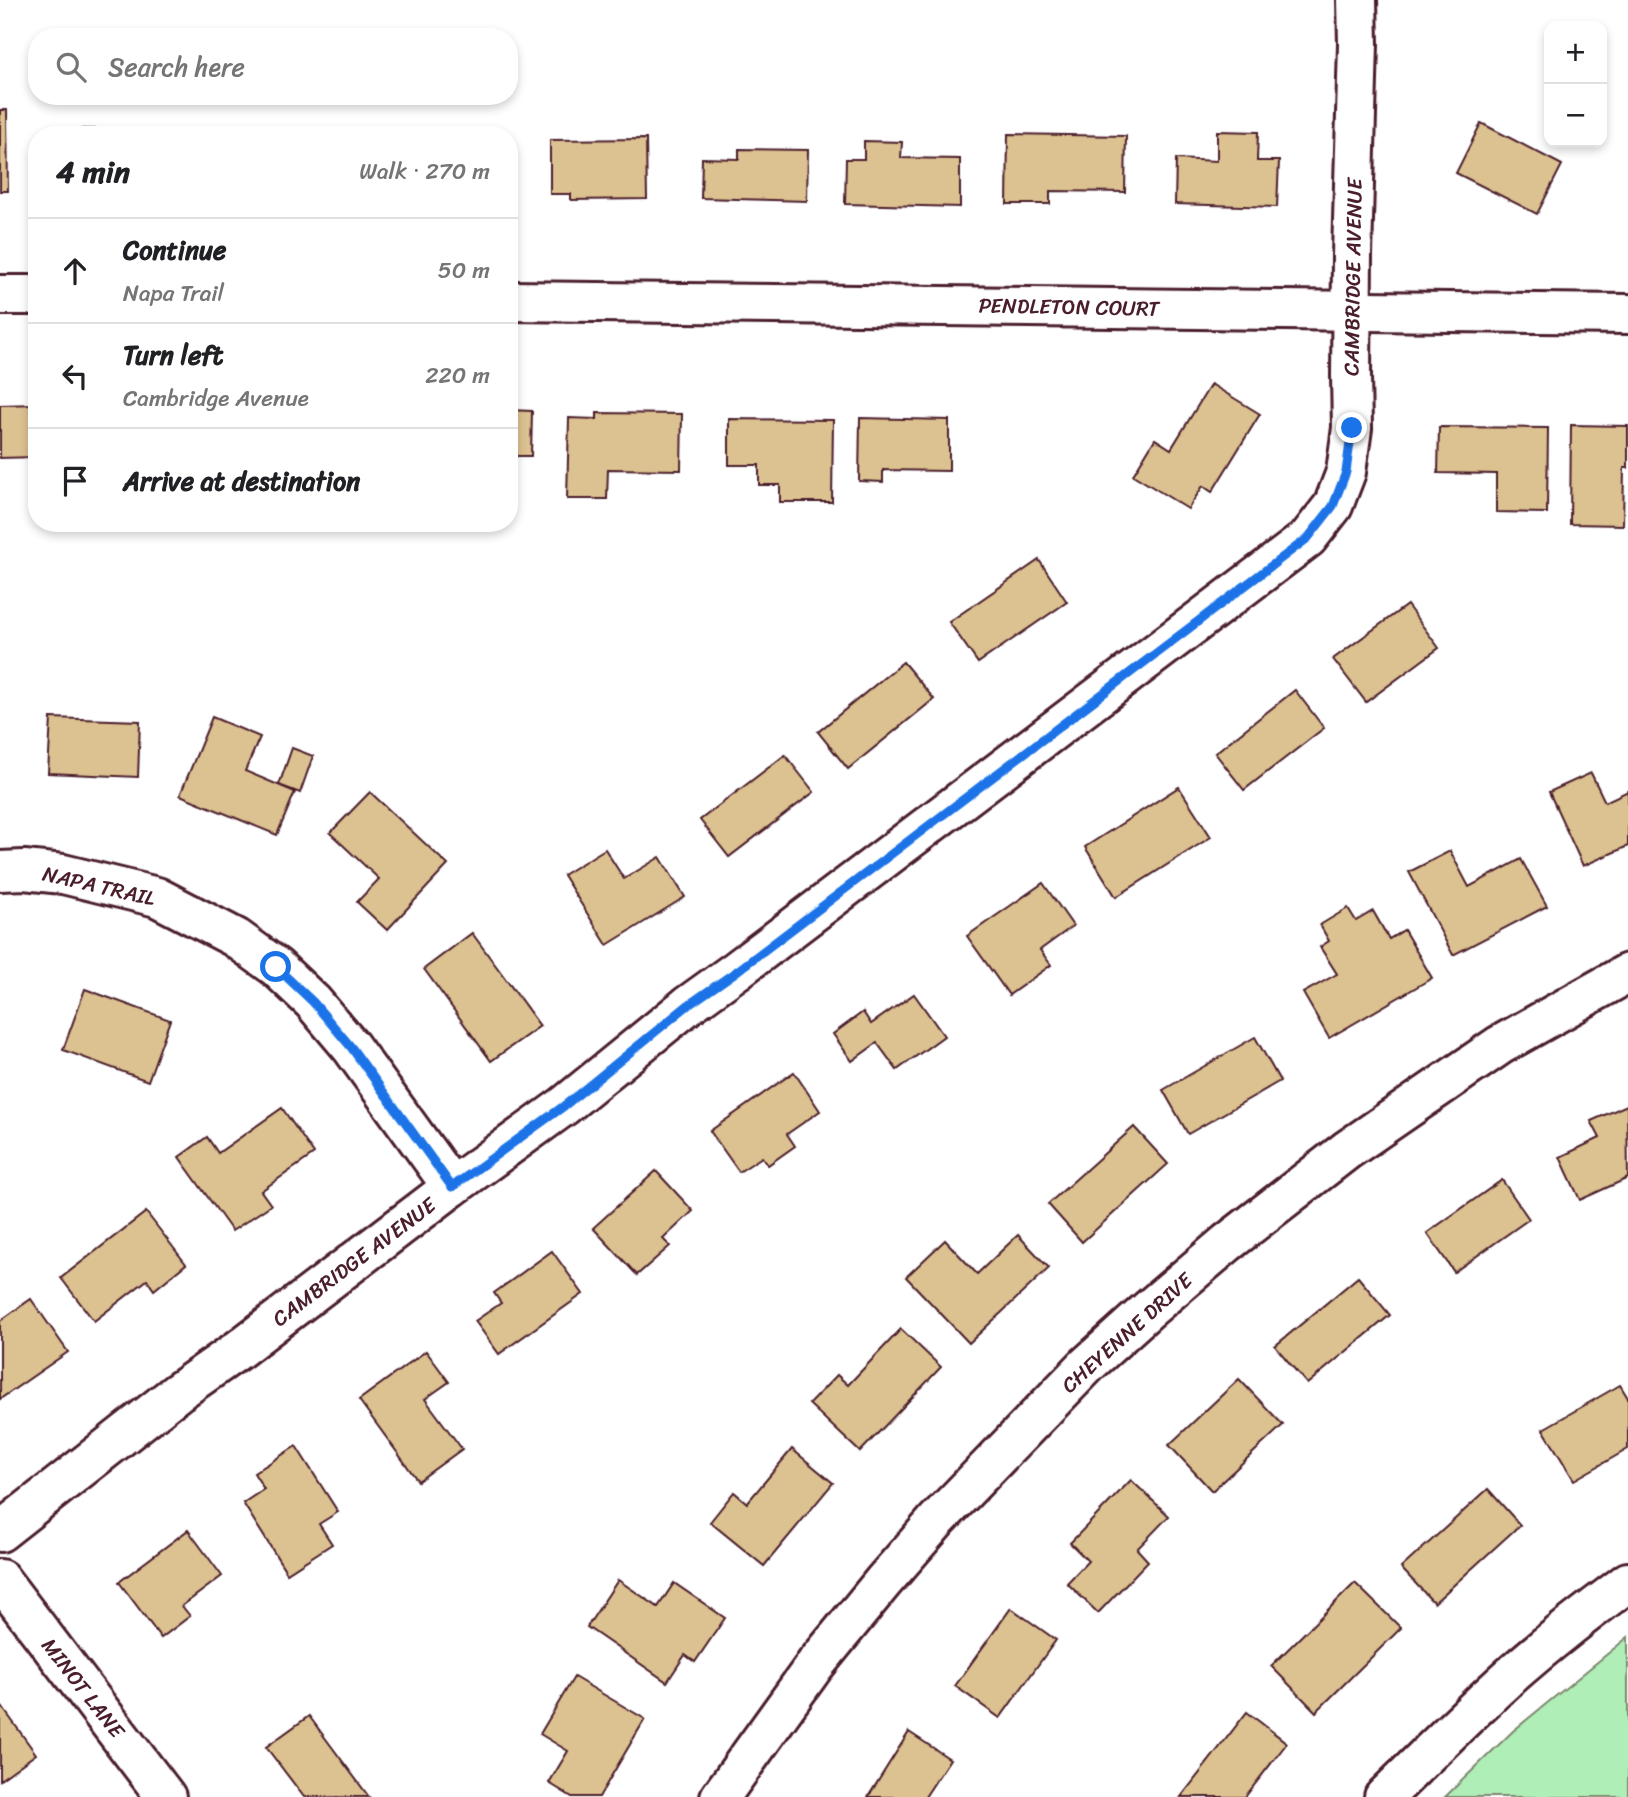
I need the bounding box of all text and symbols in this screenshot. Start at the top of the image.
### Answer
map controls [1544,21,1607,147]
button: + [1544,21,1607,84]
search box [28,28,518,105]
text: Search here [108,44,245,90]
icon: search [52,48,90,86]
button: − [1544,84,1607,147]
text: 4 min [56,145,130,199]
text: Walk · 270 m [359,151,490,192]
street label: CAMBRIDGE AVENUE [1332,176,1374,376]
text: Continue [123,227,226,273]
text: 50 m [438,250,490,291]
icon: ahead [56,252,94,290]
text: Napa Trail [123,273,224,314]
street label: PENDLETON COURT [978,286,1161,328]
text: Turn left [123,332,223,378]
text: 220 m [425,355,490,396]
icon: left [56,357,94,395]
text: Cambridge Avenue [123,378,309,419]
route end [1336,412,1367,443]
text: Arrive at destination [123,458,360,504]
icon: arrive [56,462,94,500]
street label: NAPA TRAIL [39,855,159,917]
route start [260,951,291,982]
street label: CAMBRIDGE AVENUE [264,1186,446,1337]
street label: CHEYENNE DRIVE [1052,1262,1203,1403]
street label: MINOT LANE [31,1629,136,1748]

